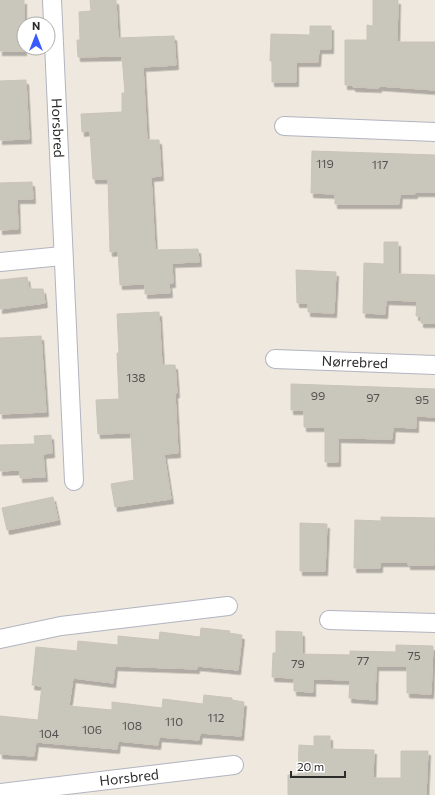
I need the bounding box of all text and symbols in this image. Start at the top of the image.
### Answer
north arrow [16,16,56,56]
text: N [32,19,40,32]
street label: Horsbred [48,98,68,158]
house number: 119 [316,156,334,170]
house number: 117 [372,157,388,171]
street label: Nørrebred [321,352,388,371]
house number: 138 [126,370,146,384]
house number: 99 [311,388,325,402]
house number: 97 [366,390,380,404]
house number: 95 [415,392,429,406]
house number: 75 [407,648,421,662]
house number: 77 [357,653,369,667]
house number: 79 [291,656,305,670]
house number: 112 [208,710,225,724]
house number: 110 [165,714,183,728]
house number: 108 [122,718,142,732]
house number: 106 [82,722,102,736]
house number: 104 [39,726,59,740]
scale bar [291,753,345,779]
text: 20 m [297,759,324,773]
street label: Horsbred [98,765,160,789]

